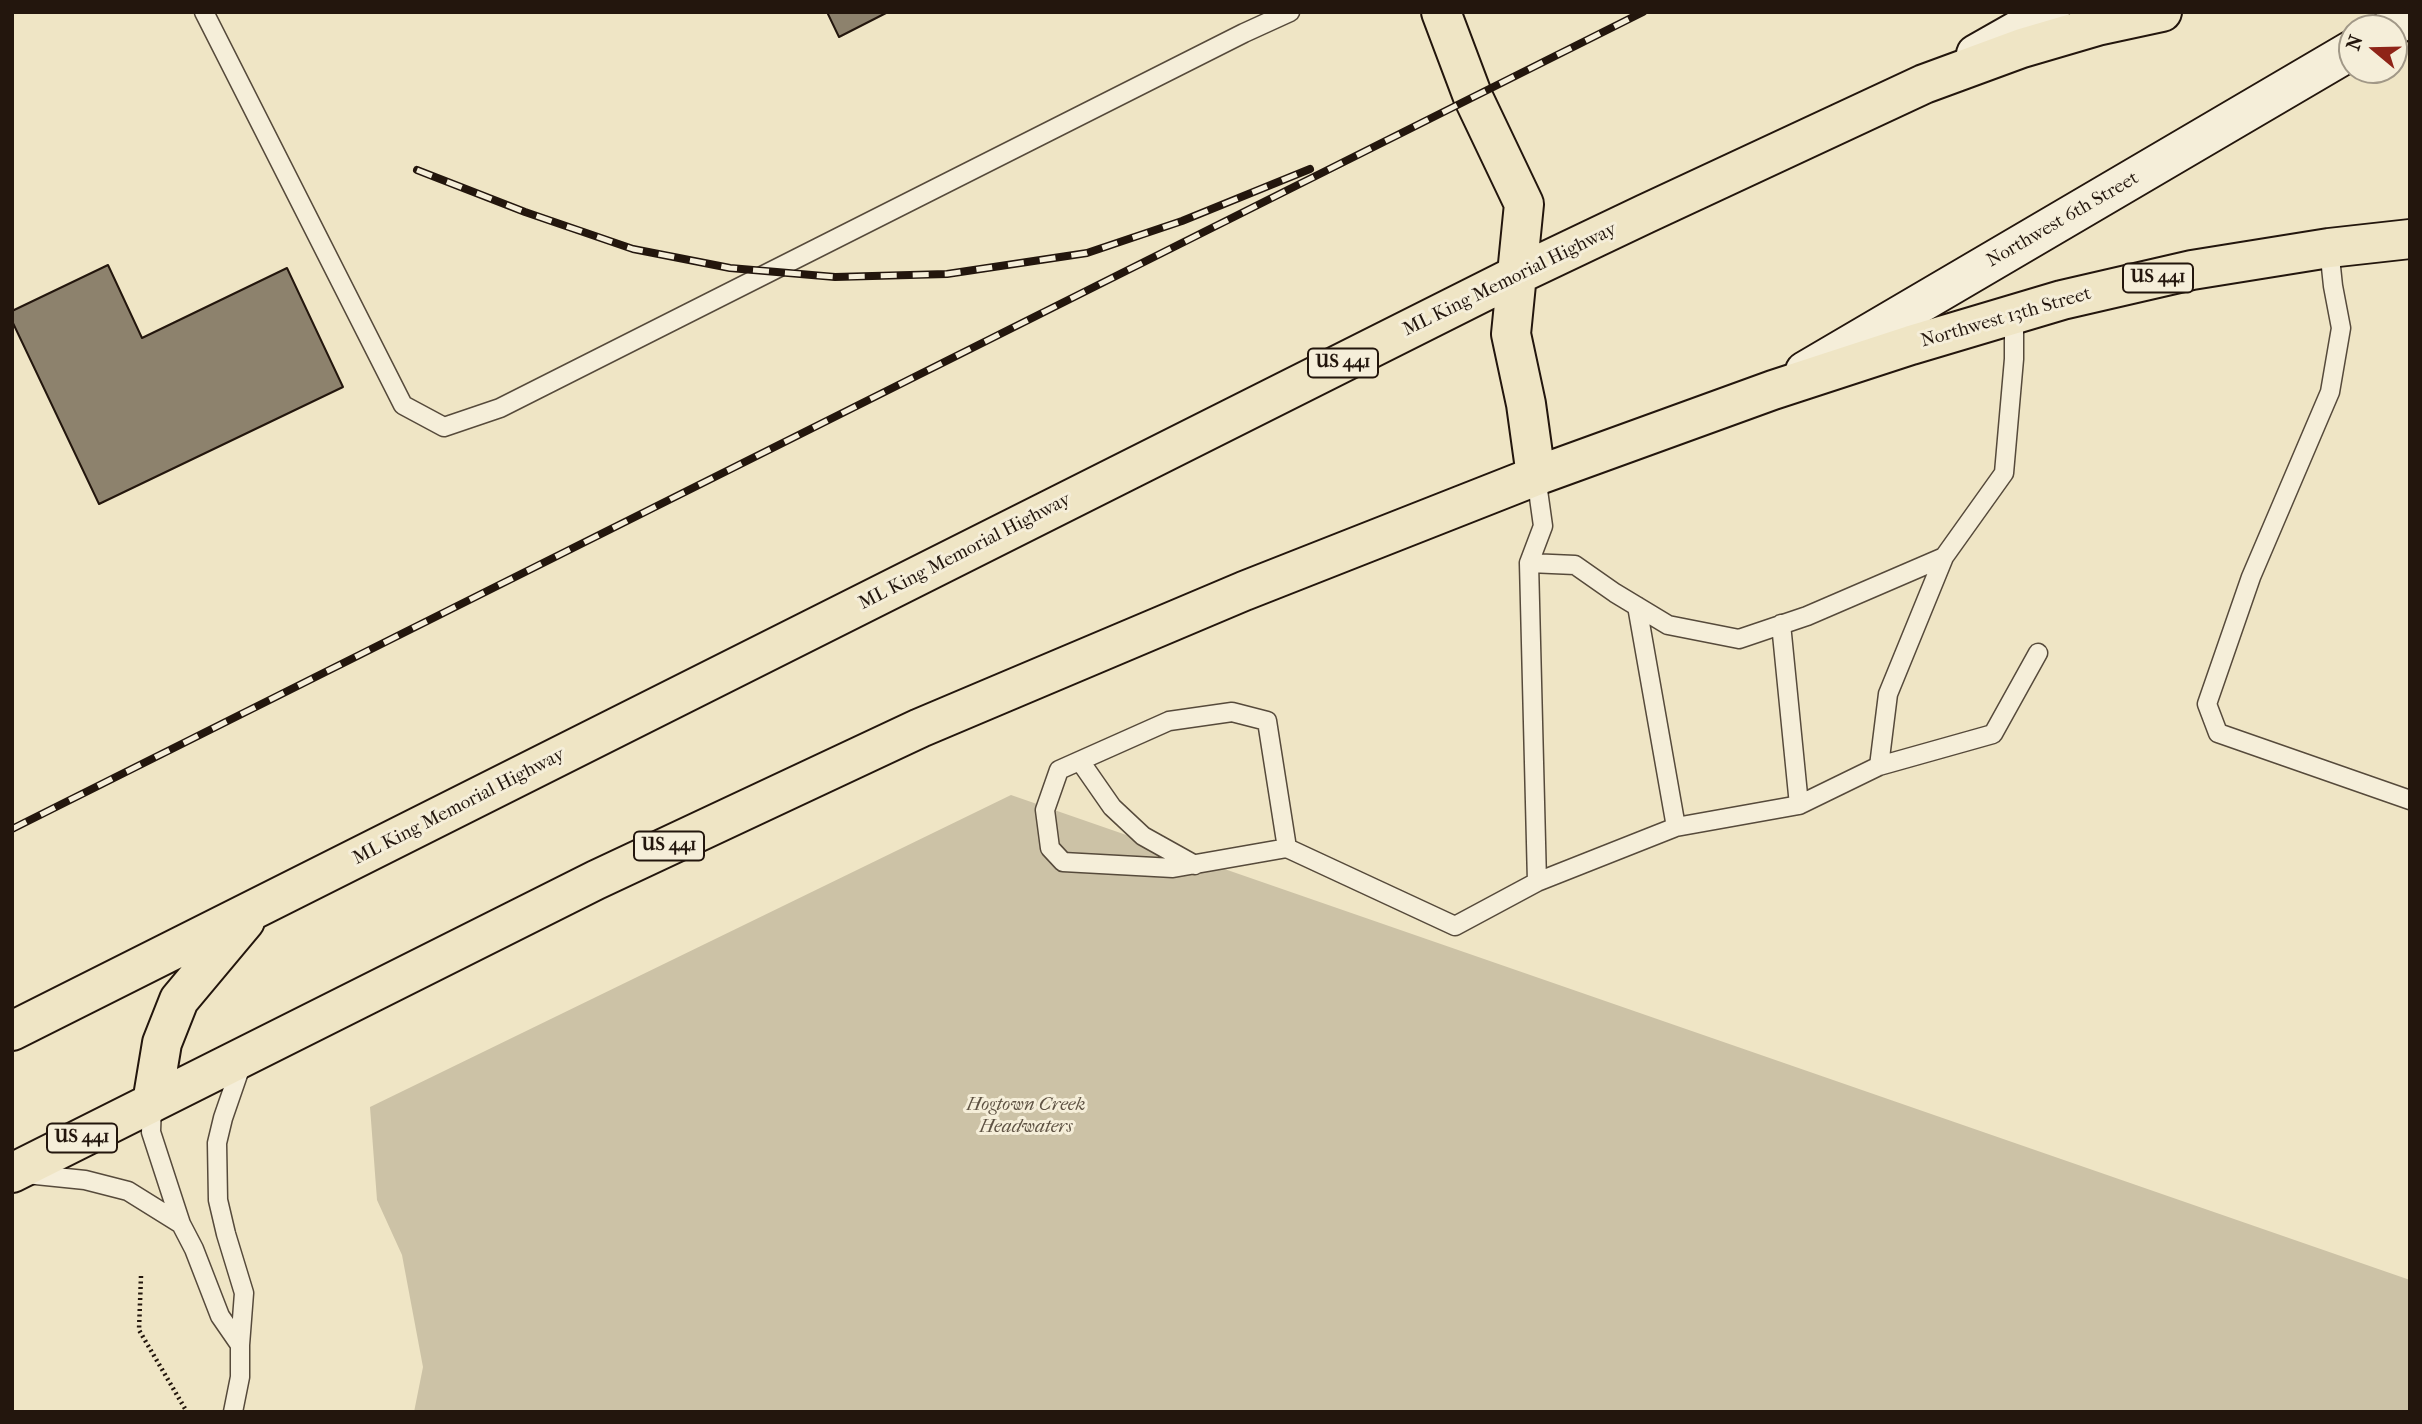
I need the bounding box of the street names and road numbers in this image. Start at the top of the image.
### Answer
street label: Northwest 6th Street [1983,167,2143,273]
street label: ML King Memorial Highway [1400,218,1620,342]
road number: US 441 [2123,264,2193,292]
street label: Northwest 13th Street [1918,283,2094,353]
road number: US 441 [1308,348,1378,377]
street label: ML King Memorial Highway [855,489,1075,615]
street label: ML King Memorial Highway [349,744,569,870]
road number: US 441 [634,832,704,860]
road number: US 441 [47,1124,117,1153]

